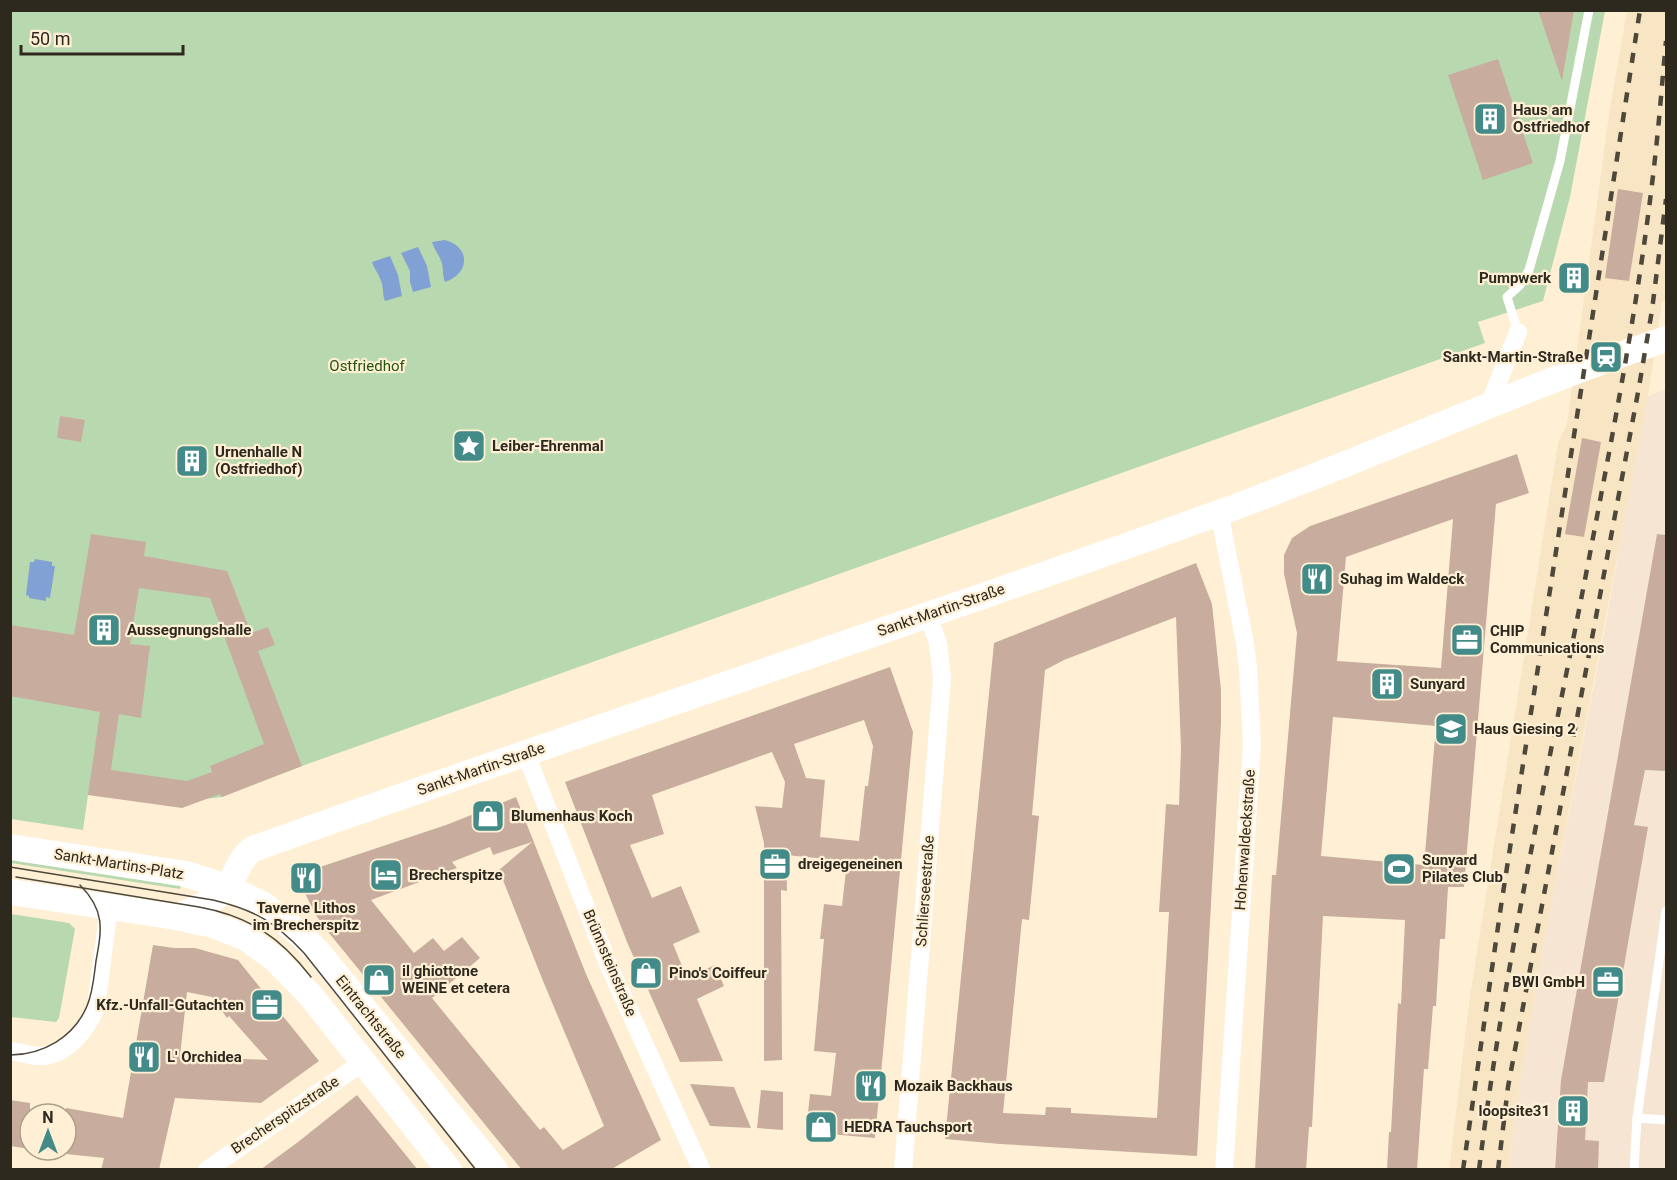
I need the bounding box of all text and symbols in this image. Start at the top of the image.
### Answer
scale bar [21,18,183,56]
text: 50 m [30,28,70,49]
building icon: Haus am Ostfriedhof [1472,101,1508,137]
place label: Haus am Ostfriedhof [1513,101,1590,136]
building icon: Pumpwerk [1556,260,1592,296]
place label: Pumpwerk [1479,269,1552,287]
station icon: Sankt-Martin-Straße [1588,339,1624,375]
place label: Sankt-Martin-Straße [1443,348,1583,366]
park label: Ostfriedhof [329,357,405,375]
place icon: Leiber-Ehrenmal [451,428,487,464]
place label: Leiber-Ehrenmal [492,437,604,455]
building icon: Urnenhalle N (Ostfriedhof) [174,443,210,479]
place label: Urnenhalle N (Ostfriedhof) [215,443,302,478]
restaurant icon: Suhag im Waldeck [1299,561,1335,597]
place label: Suhag im Waldeck [1340,570,1465,588]
street label: Sankt-Martin-Straße [875,580,1007,640]
building icon: Aussegnungshalle [86,612,122,648]
place label: Aussegnungshalle [127,621,251,639]
office icon: CHIP Communications [1449,622,1485,658]
place label: CHIP Communications [1490,622,1605,657]
building icon: Sunyard [1369,666,1405,702]
place label: Sunyard [1410,675,1465,693]
school or university icon: Haus Giesing 2 [1433,711,1469,747]
place label: Haus Giesing 2 [1474,720,1576,738]
street label: Sankt-Martin-Straße [415,739,547,799]
street label: Hohenwaldeckstraße [1231,769,1259,911]
shop icon: Blumenhaus Koch [470,798,506,834]
place label: Blumenhaus Koch [511,807,633,825]
street label: Schlierseestraße [912,835,938,947]
street label: Sankt-Martins-Platz [53,845,185,883]
office icon: dreigegeneinen [757,846,793,882]
sports icon: Sunyard Pilates Club [1381,851,1417,887]
place label: Sunyard Pilates Club [1422,851,1503,886]
place label: dreigegeneinen [798,855,903,873]
hotel icon: Brecherspitze [368,857,404,893]
restaurant icon: Taverne Lithos im Brecherspitz [288,860,324,896]
place label: Brecherspitze [409,866,503,884]
place label: Taverne Lithos im Brecherspitz [253,899,360,934]
street label: Brünnsteinstraße [579,907,641,1019]
shop icon: Pino's Coiffeur [628,955,664,991]
shop icon: il ghiottone WEINE et cetera [361,962,397,998]
place label: il ghiottone WEINE et cetera [402,962,510,997]
place label: Pino's Coiffeur [669,964,767,982]
office icon: BWI GmbH [1590,964,1626,1000]
street label: Eintrachtstraße [332,972,410,1062]
place label: BWI GmbH [1512,973,1585,991]
office icon: Kfz.-Unfall-Gutachten [249,987,285,1023]
place label: Kfz.-Unfall-Gutachten [96,996,244,1014]
restaurant icon: L' Orchidea [126,1039,162,1075]
place label: L' Orchidea [167,1048,242,1066]
restaurant icon: Mozaik Backhaus [853,1068,889,1104]
street label: Brecherspitzstraße [228,1072,342,1158]
place label: Mozaik Backhaus [894,1077,1013,1095]
building icon: loopsite31 [1555,1093,1591,1129]
north arrow [18,1102,78,1162]
place label: loopsite31 [1479,1102,1550,1120]
text: N [42,1108,54,1127]
shop icon: HEDRA Tauchsport [803,1109,839,1145]
place label: HEDRA Tauchsport [844,1118,972,1136]

